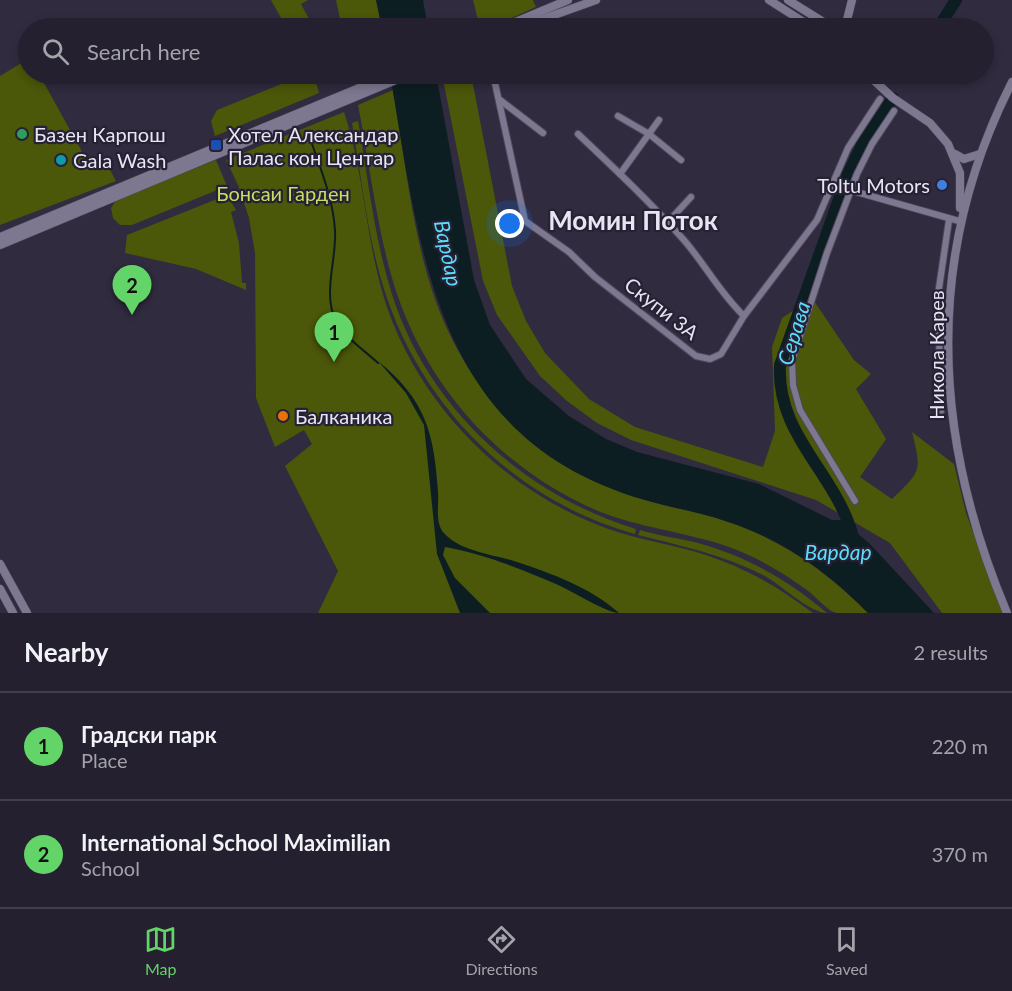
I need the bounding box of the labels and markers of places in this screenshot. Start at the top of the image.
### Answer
place label: Базен Карпош [34,122,166,146]
place label: Хотел Александар Палас кон Центар [228,122,398,169]
marker: Базен Карпош [15,127,29,141]
marker: Хотел Александар Палас кон Центар [209,138,223,152]
place label: Gala Wash [73,148,166,172]
marker: Gala Wash [54,153,68,167]
place label: Toltu Motors [817,173,930,197]
marker: Toltu Motors [935,178,949,192]
pin: 2 [112,266,152,315]
pin: 1 [314,312,354,362]
place label: Балканика [295,404,392,428]
marker: Балканика [276,409,290,423]

